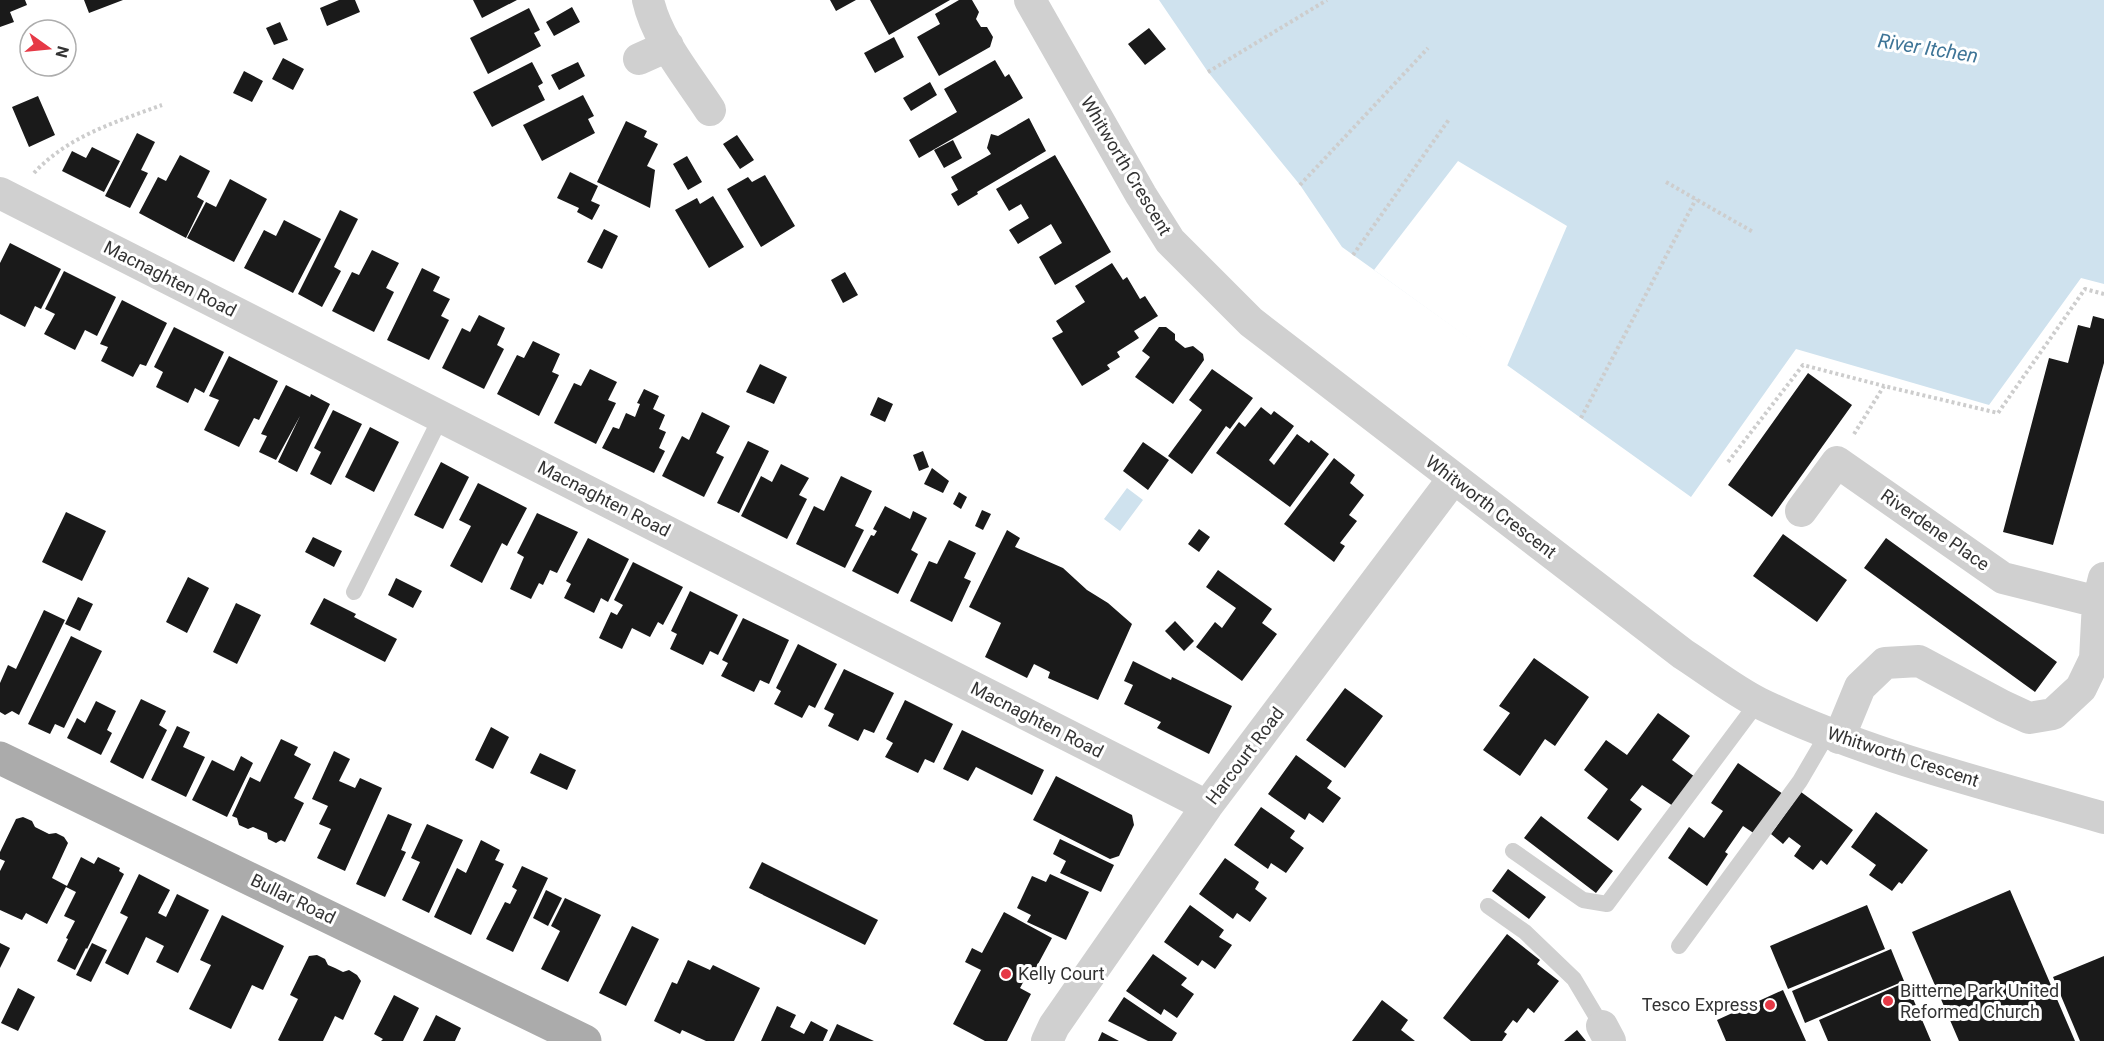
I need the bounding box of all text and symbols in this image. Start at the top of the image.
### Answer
north arrow [18,18,78,78]
water label: River Itchen [1876,28,1980,68]
text: N [51,44,73,60]
street label: Whitworth Crescent [1077,93,1176,239]
street label: Macnaghten Road [100,236,240,321]
street label: Whitworth Crescent [1422,451,1561,563]
street label: Macnaghten Road [534,456,674,541]
street label: Riverdene Place [1877,484,1994,575]
street label: Macnaghten Road [967,677,1107,762]
street label: Harcourt Road [1201,703,1288,808]
street label: Whitworth Crescent [1825,722,1982,791]
street label: Bullar Road [247,869,339,928]
place label: Kelly Court [1018,963,1105,984]
marker: Kelly Court [999,967,1013,981]
place label: Bitterne Park United Reformed Church [1900,980,2059,1022]
place label: Tesco Express [1642,994,1758,1015]
marker: Bitterne Park United Reformed Church [1881,994,1895,1008]
marker: Tesco Express [1763,998,1777,1012]

